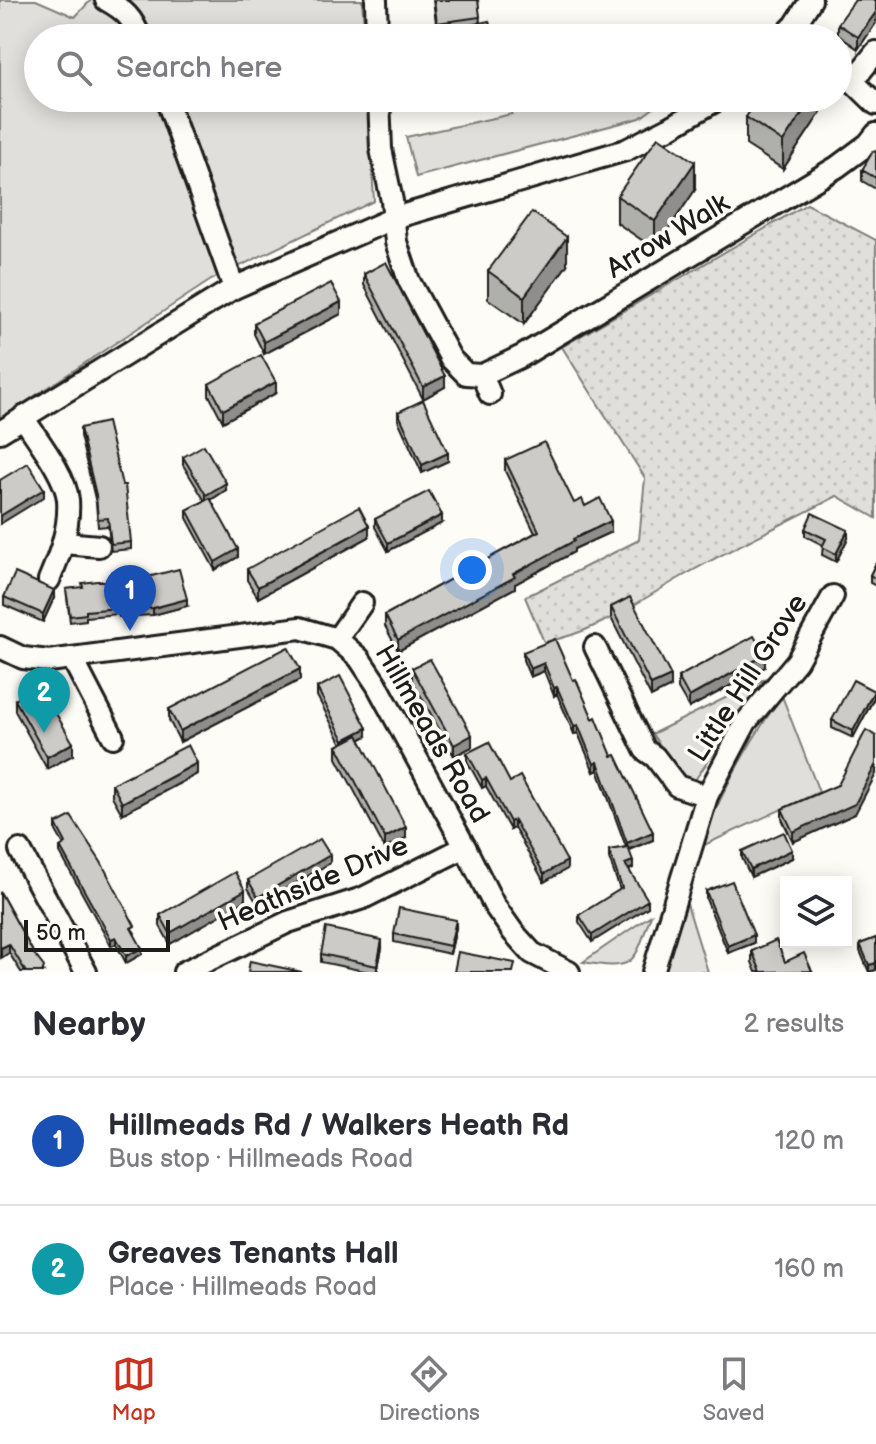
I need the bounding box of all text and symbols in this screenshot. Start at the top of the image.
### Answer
search box [24,24,852,112]
icon: search [52,46,96,90]
text: Search here [116,50,282,86]
street label: Arrow Walk [601,186,736,286]
your location [452,550,492,590]
pin: 1 [104,565,156,631]
street label: Little Hill Grove [682,588,814,768]
street label: Hillmeads Road [368,639,496,829]
pin: 2 [18,667,70,733]
street label: Heathside Drive [213,829,413,939]
map controls [780,876,852,948]
button: layers [780,876,852,948]
scale bar [24,916,170,952]
text: 50 m [36,920,86,947]
text: Nearby [32,1004,146,1045]
text: 2 results [744,1009,844,1040]
text: Hillmeads Rd / Walkers Heath Rd [108,1108,569,1144]
text: 1 [53,1126,63,1157]
text: 120 m [775,1126,844,1157]
text: Bus stop · Hillmeads Road [108,1144,413,1175]
text: Greaves Tenants Hall [108,1236,399,1272]
text: 2 [50,1254,66,1285]
text: 160 m [774,1254,844,1285]
text: Place · Hillmeads Road [108,1272,377,1303]
tab: Map [111,1352,156,1427]
tab: Directions [379,1352,480,1427]
tab: Saved [703,1352,765,1427]

